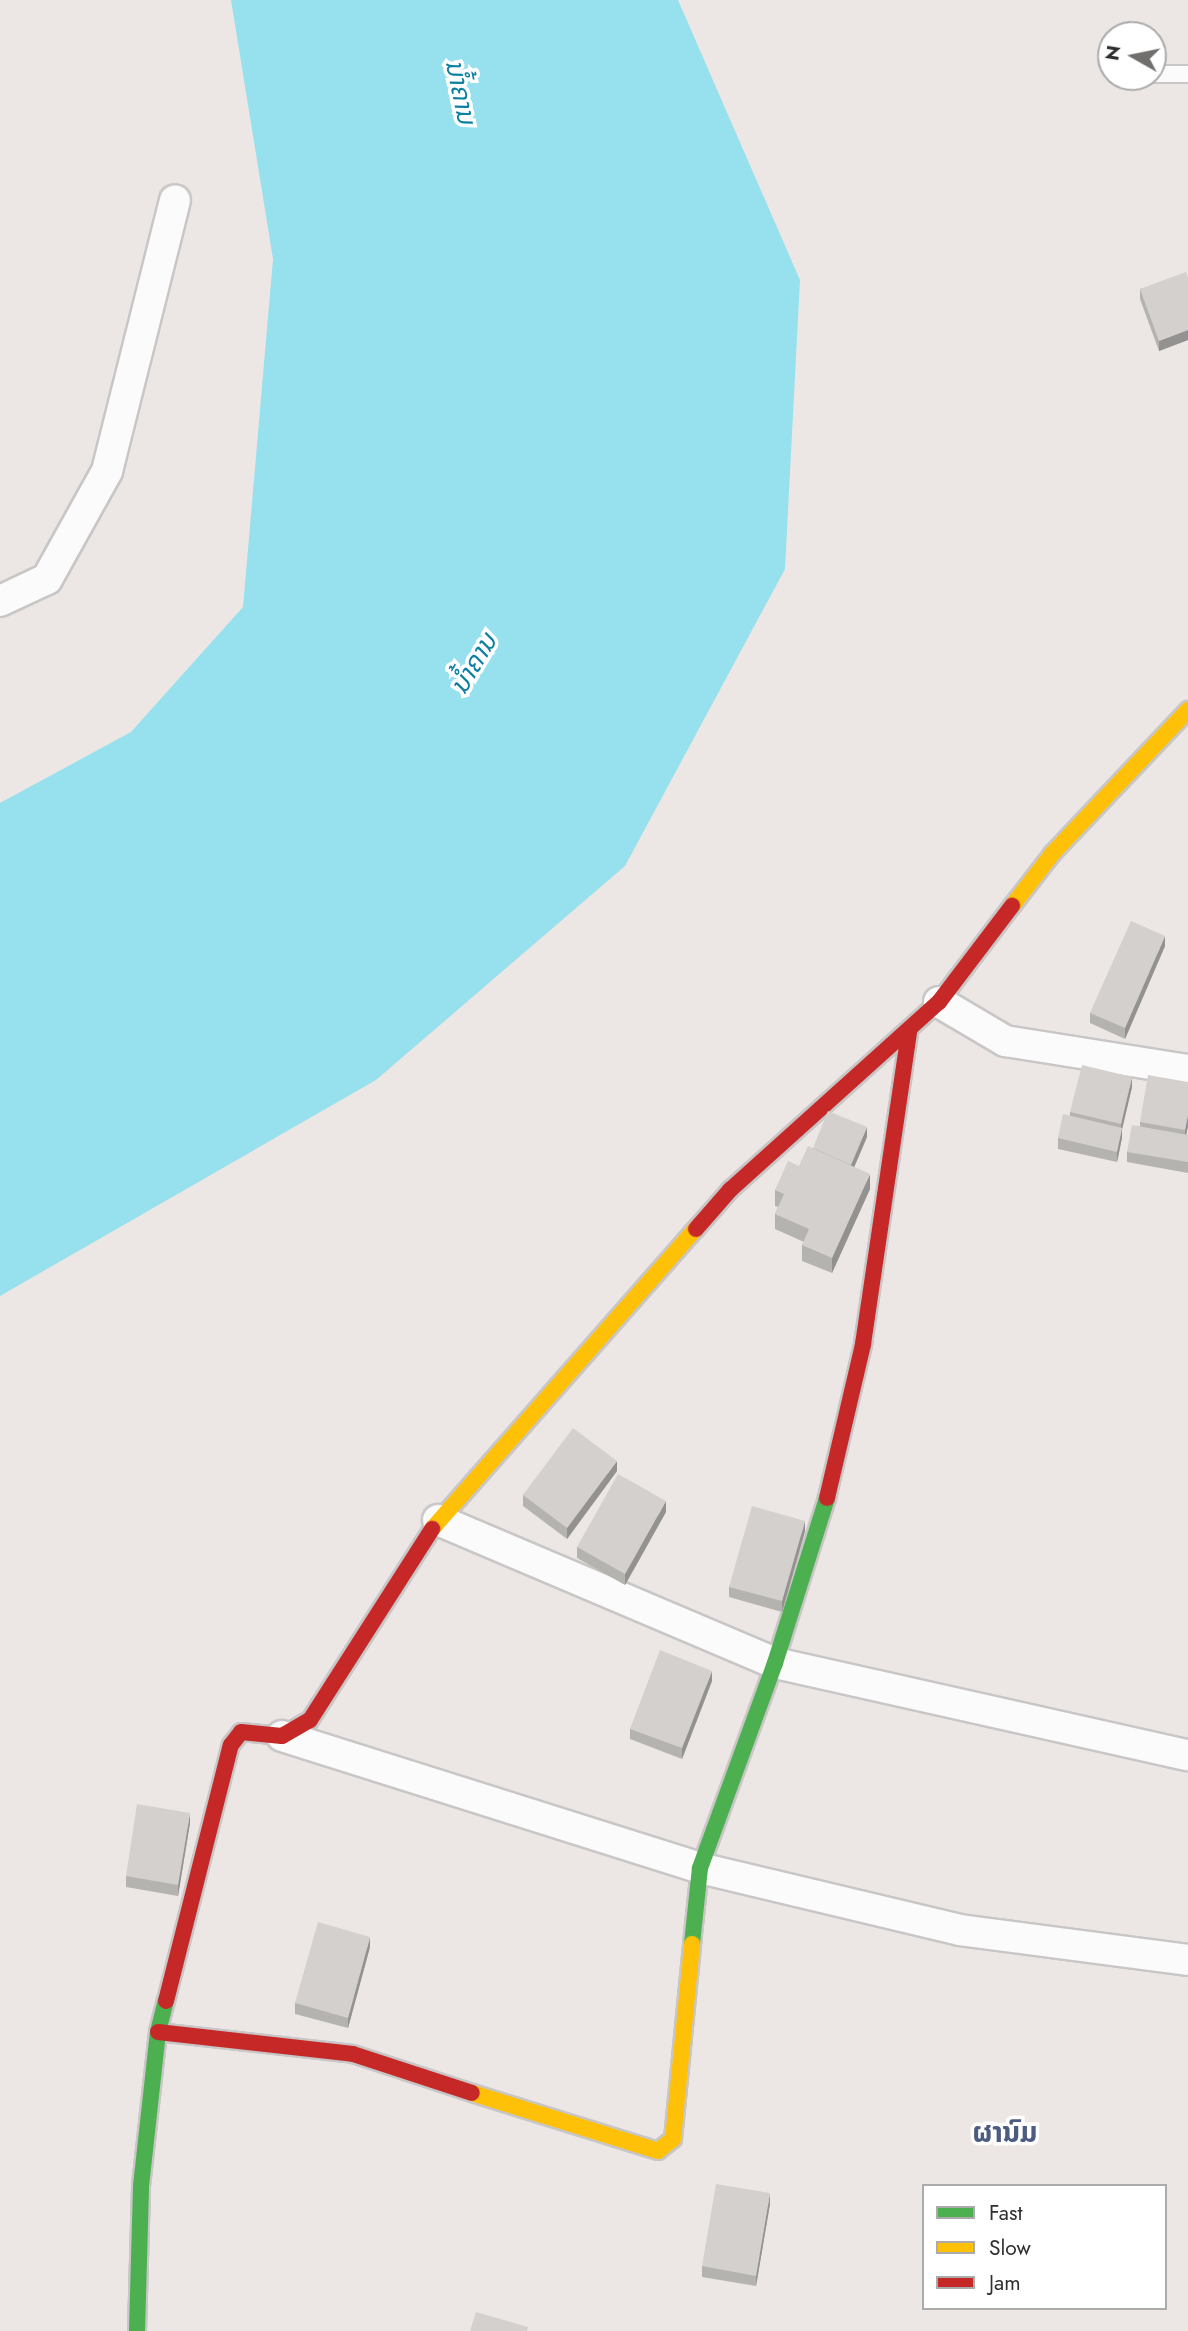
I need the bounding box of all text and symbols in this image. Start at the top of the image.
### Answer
north arrow [1097,21,1167,91]
text: N [1098,43,1127,63]
water label: ນ້ຳຄານ [438,57,482,127]
water label: ນ້ຳຄານ [444,628,504,700]
district label: ຜານົມ [973,2116,1037,2150]
legend [922,2184,1167,2310]
text: Fast [989,2198,1022,2228]
text: Slow [989,2233,1031,2263]
text: Jam [989,2268,1021,2298]

